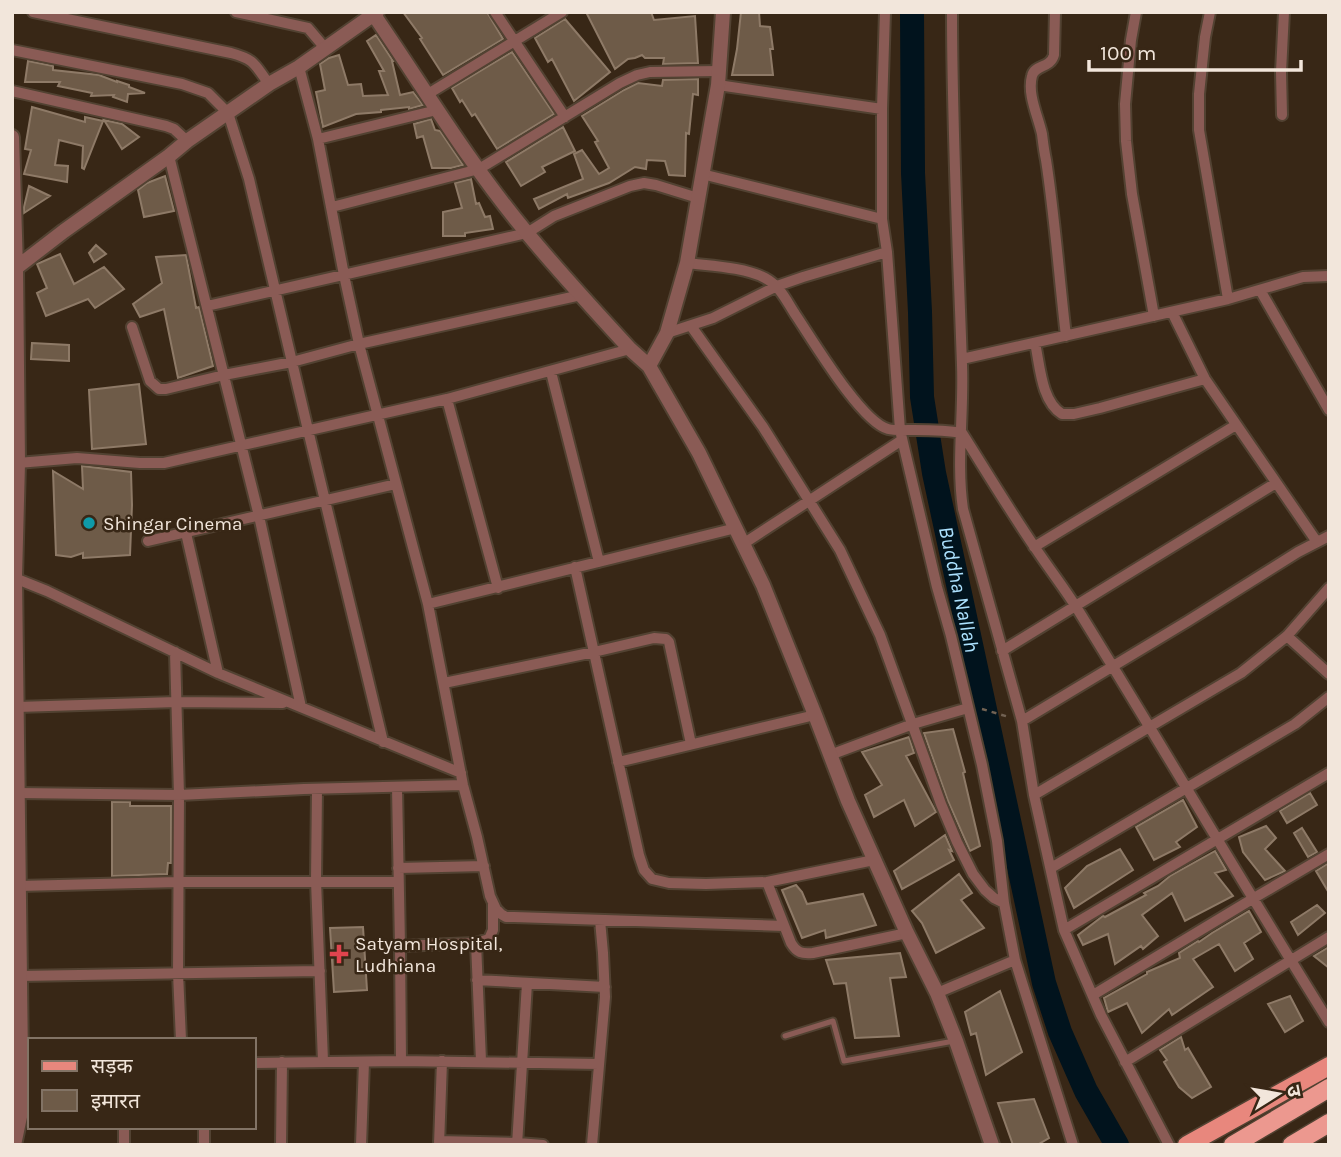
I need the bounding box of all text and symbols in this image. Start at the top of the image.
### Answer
scale bar [1089,28,1301,72]
text: 100 m [1100,41,1157,65]
place label: Shingar Cinema [103,513,242,535]
marker: Shingar Cinema [81,515,97,531]
water label: Buddha Nallah [934,524,984,654]
place label: Satyam Hospital, Ludhiana [355,933,502,977]
marker: Satyam Hospital, Ludhiana [329,944,349,964]
legend [28,1038,256,1129]
text: सड़क [91,1054,133,1078]
north arrow [1243,1059,1313,1129]
text: उ [1282,1083,1306,1099]
text: इमारत [91,1089,141,1113]

